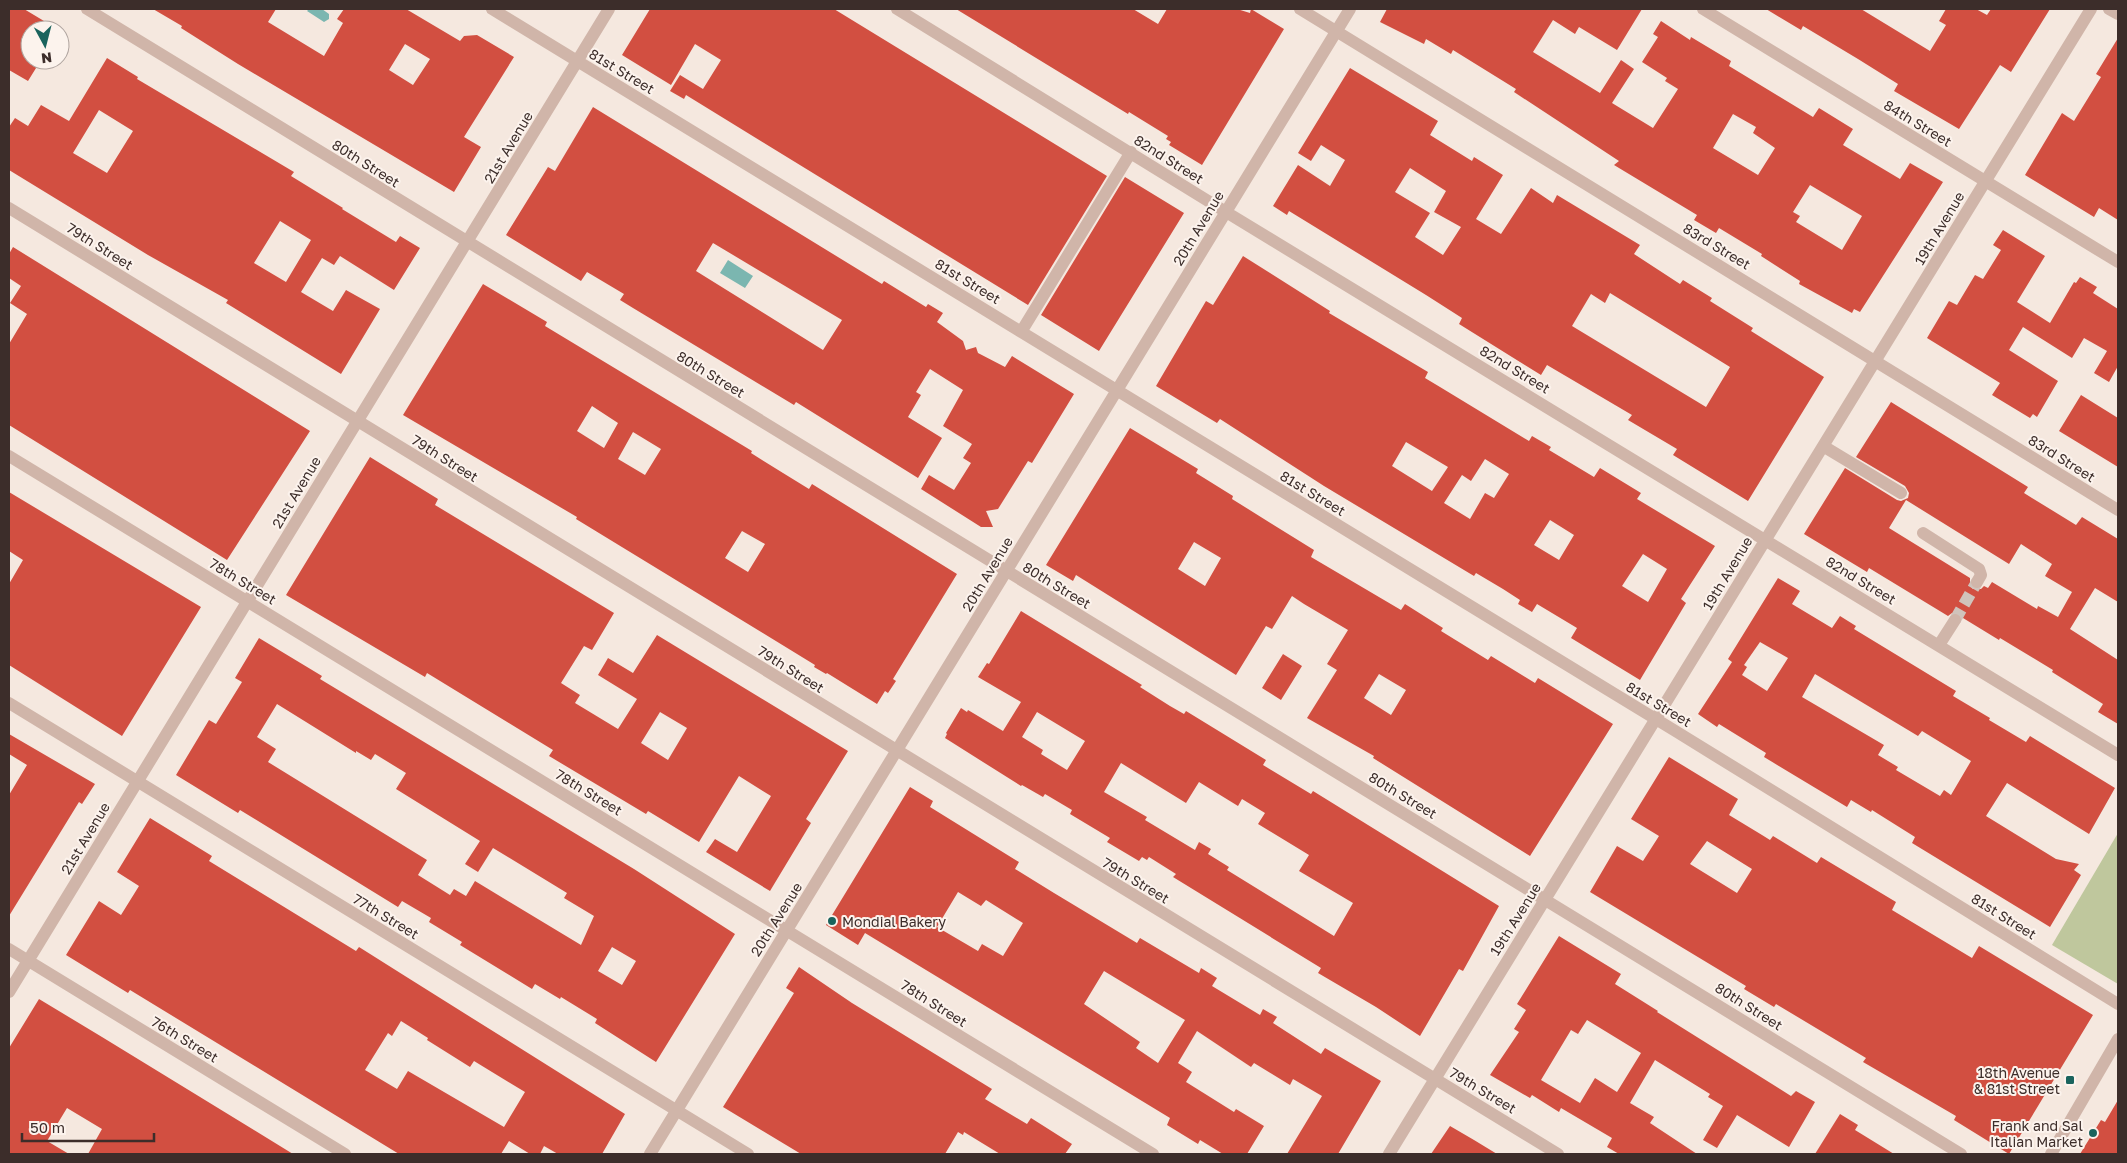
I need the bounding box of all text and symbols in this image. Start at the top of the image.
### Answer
north arrow [20,20,70,70]
street label: 81st Street [586,45,658,97]
text: N [40,49,53,67]
street label: 84th Street [1881,96,1955,150]
street label: 21st Avenue [480,108,536,186]
street label: 82nd Street [1131,131,1207,187]
street label: 80th Street [329,136,403,190]
street label: 20th Avenue [1169,188,1227,268]
street label: 19th Avenue [1910,188,1968,268]
street label: 79th Street [64,219,136,273]
street label: 83rd Street [1680,219,1754,273]
street label: 81st Street [932,255,1004,307]
street label: 82nd Street [1477,341,1553,397]
street label: 80th Street [674,347,748,401]
street label: 79th Street [409,431,481,485]
street label: 83rd Street [2025,431,2099,485]
street label: 21st Avenue [268,453,324,531]
street label: 81st Street [1277,467,1349,519]
street label: 19th Avenue [1698,533,1756,613]
street label: 20th Avenue [958,534,1016,614]
street label: 82nd Street [1823,552,1899,608]
street label: 78th Street [206,554,280,608]
street label: 80th Street [1020,558,1094,612]
street label: 79th Street [755,642,827,696]
street label: 81st Street [1623,678,1695,730]
street label: 78th Street [552,765,626,819]
street label: 80th Street [1366,768,1440,822]
street label: 21st Avenue [57,799,113,877]
street label: 79th Street [1099,853,1173,907]
street label: 20th Avenue [747,879,805,959]
street label: 19th Avenue [1486,880,1544,958]
street label: 81st Street [1968,889,2040,943]
street label: 77th Street [350,890,422,942]
place label: Mondial Bakery [842,913,946,930]
marker: Mondial Bakery [826,915,838,927]
street label: 78th Street [898,976,970,1030]
street label: 80th Street [1712,979,1786,1033]
street label: 76th Street [148,1012,222,1066]
street label: 79th Street [1446,1063,1520,1117]
place label: 18th Avenue & 81st Street [1974,1064,2060,1097]
marker: 18th Avenue & 81st Street [2064,1074,2076,1086]
scale bar [22,1110,155,1142]
place label: Frank and Sal Italian Market [1990,1117,2083,1150]
text: 50 m [30,1118,65,1136]
marker: Frank and Sal Italian Market [2087,1127,2099,1139]

